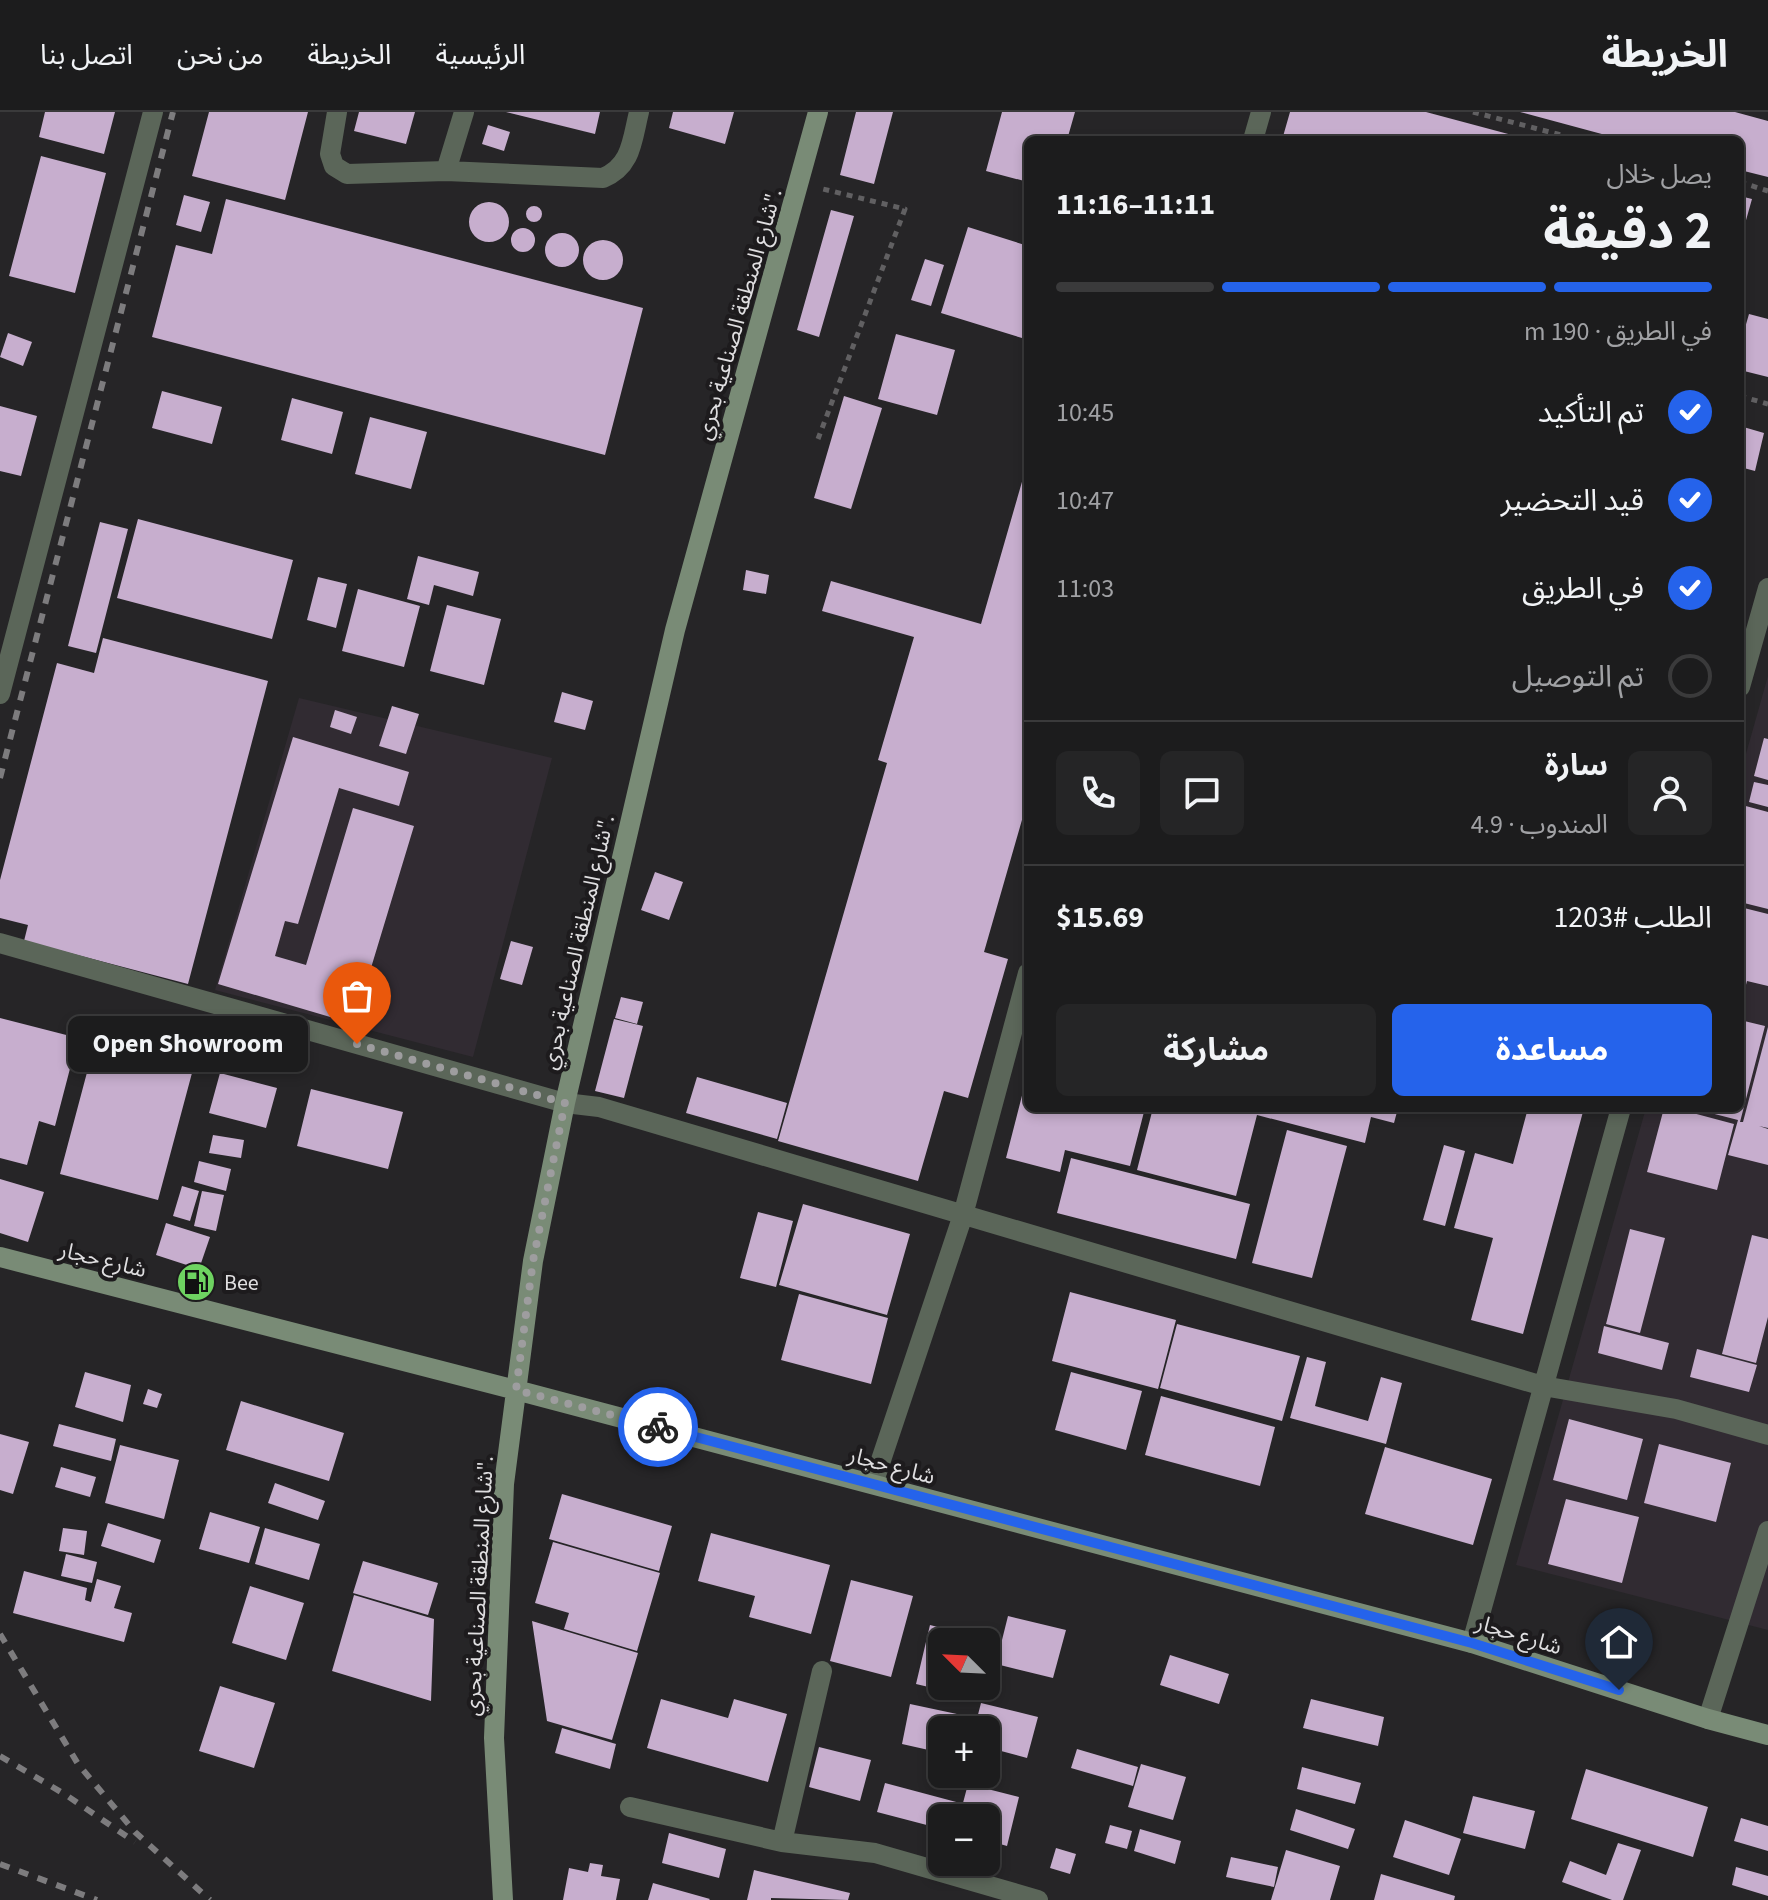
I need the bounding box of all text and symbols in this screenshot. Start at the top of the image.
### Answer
text: الخريطة [1602,28,1728,82]
text: اتصل بنا [40,35,133,75]
text: من نحن [177,35,264,75]
text: الخريطة [308,35,391,75]
text: الرئيسية [435,35,525,75]
text: يصل خلال [1606,156,1712,193]
text: 11:11–11:16 [1056,183,1215,226]
street label: شارع المنطقة الصناعية بحري". [688,185,790,444]
text: 2 دقيقة [1543,195,1712,269]
text: في الطريق · 190 m [1524,313,1712,350]
icon: check [1668,390,1712,434]
text: تم التأكيد [1538,391,1644,434]
text: 10:45 [1056,394,1114,431]
icon: check [1668,478,1712,522]
text: قيد التحضير [1501,479,1644,522]
text: 10:47 [1056,482,1114,519]
icon: check [1668,566,1712,610]
text: في الطريق [1522,567,1644,610]
text: 11:03 [1056,570,1114,607]
text: تم التوصيل [1512,655,1644,698]
text: سارة [1545,744,1608,787]
button: phone [1056,751,1140,835]
button: chat [1160,751,1244,835]
button: person [1628,751,1712,835]
text: المندوب · 4.9 [1471,806,1608,843]
street label: شارع المنطقة الصناعية بحري". [533,812,623,1073]
text: $15.69 [1056,896,1144,939]
text: الطلب #1203 [1553,896,1712,939]
pin [323,962,391,1044]
icon: bag [335,974,379,1018]
button: مشاركة [1056,1004,1376,1096]
button: مساعدة [1392,1004,1712,1096]
callout: Open Showroom [69,1016,309,1072]
text: Open Showroom [92,1025,284,1062]
street label: شارع حجار [55,1233,150,1286]
fuel station icon: Bee [175,1261,217,1303]
place label: Bee [224,1267,259,1299]
courier [618,1387,698,1467]
icon: bike [636,1405,680,1449]
street label: شارع حجار [844,1439,939,1493]
street label: شارع المنطقة الصناعية بحري". [456,1456,502,1717]
street label: شارع حجار [1471,1606,1566,1663]
pin [1585,1608,1653,1690]
icon: home [1597,1620,1641,1664]
north arrow [928,1628,1000,1700]
map controls [928,1628,1000,1876]
button: + [928,1716,1000,1788]
button: − [928,1804,1000,1876]

